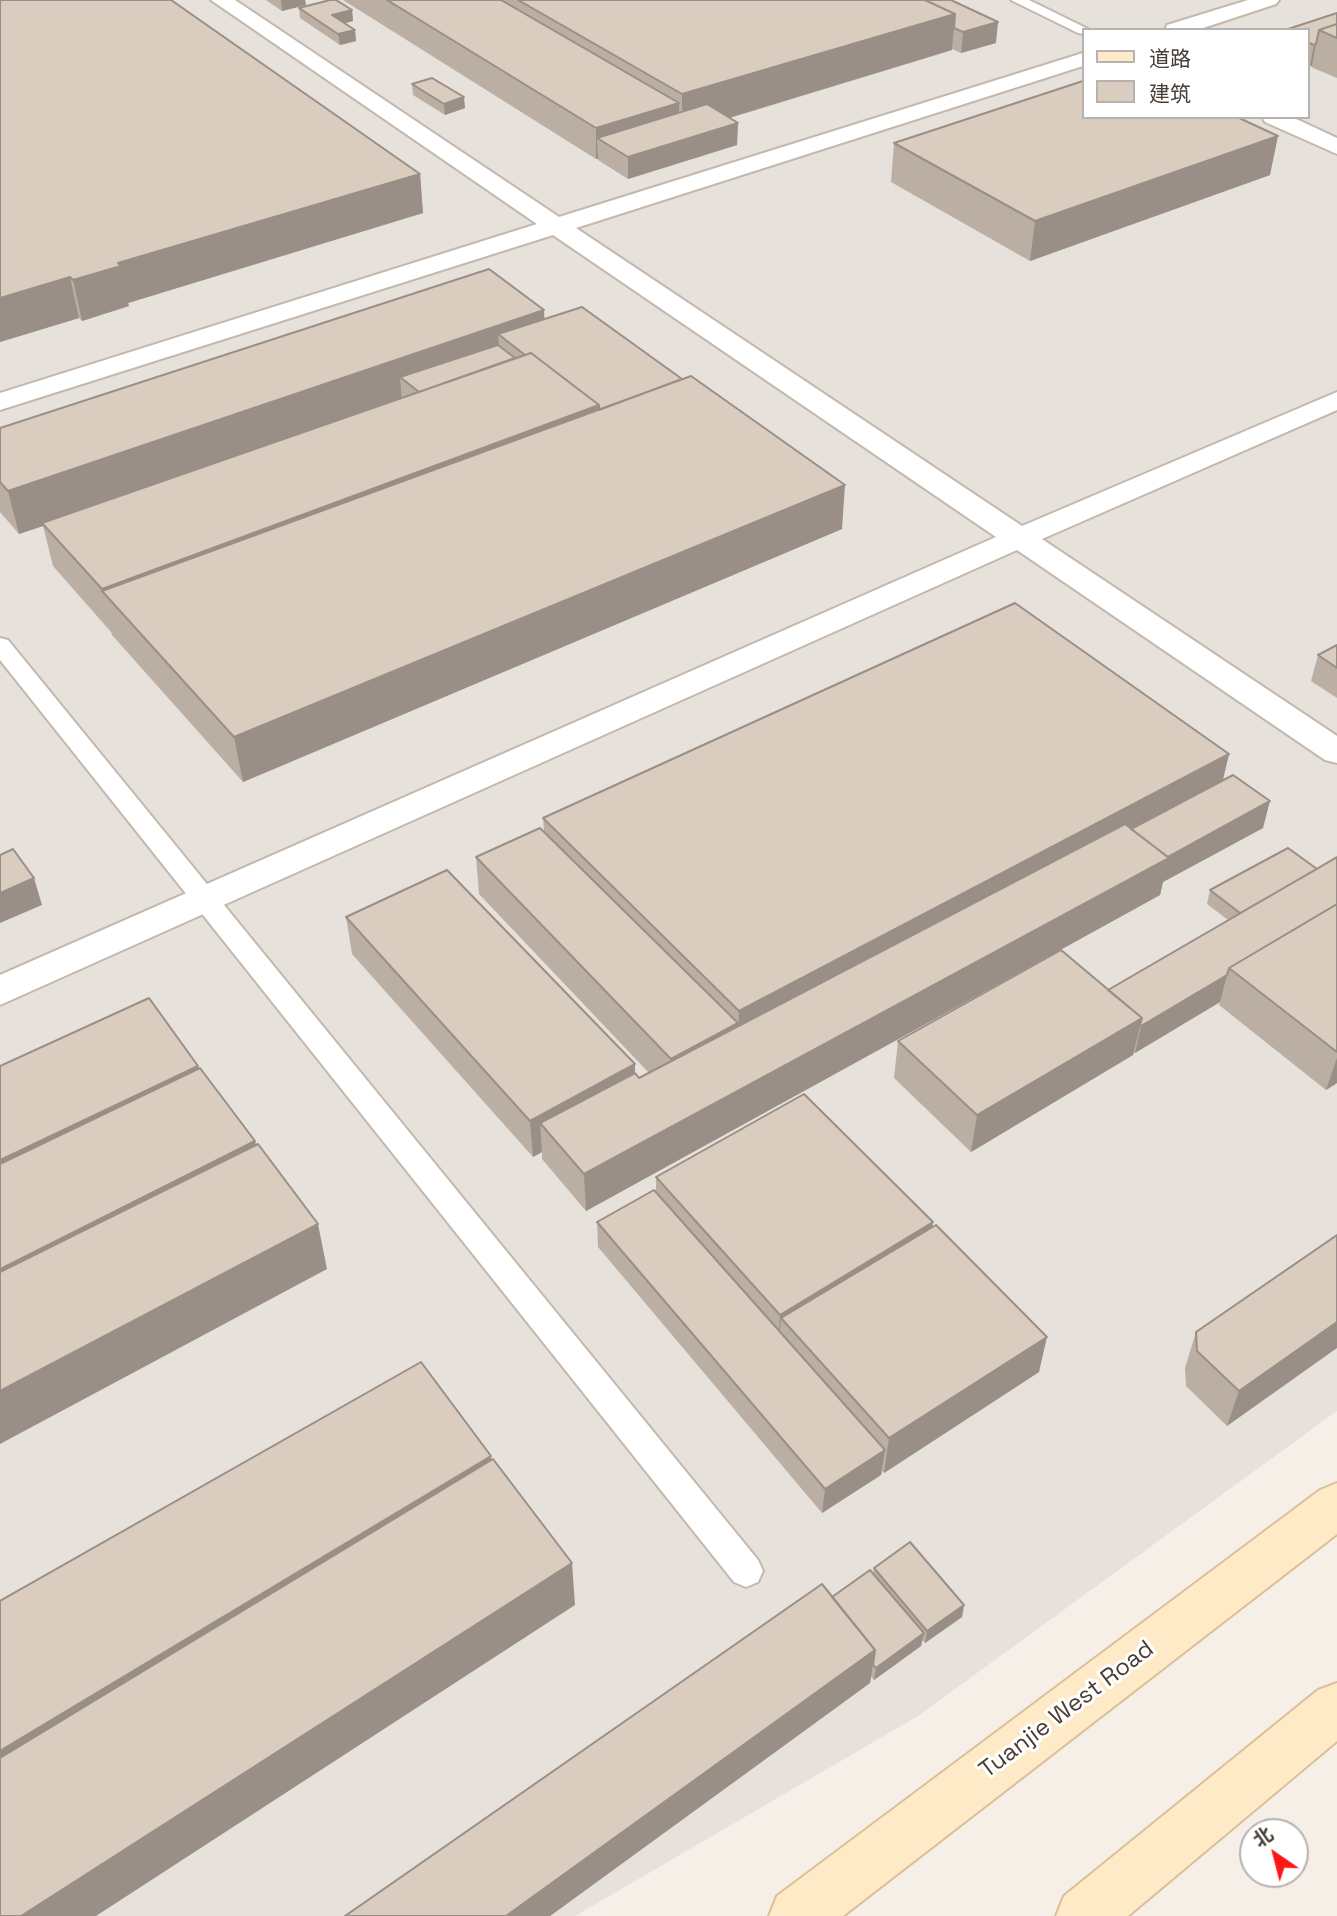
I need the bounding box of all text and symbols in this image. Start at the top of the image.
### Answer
legend [1082,28,1309,119]
text: 道路 [1149,45,1191,72]
text: 建筑 [1149,80,1191,107]
street label: Tuanjie West Road [974,1635,1160,1785]
north arrow [1239,1818,1309,1888]
text: 北 [1248,1821,1278,1853]

